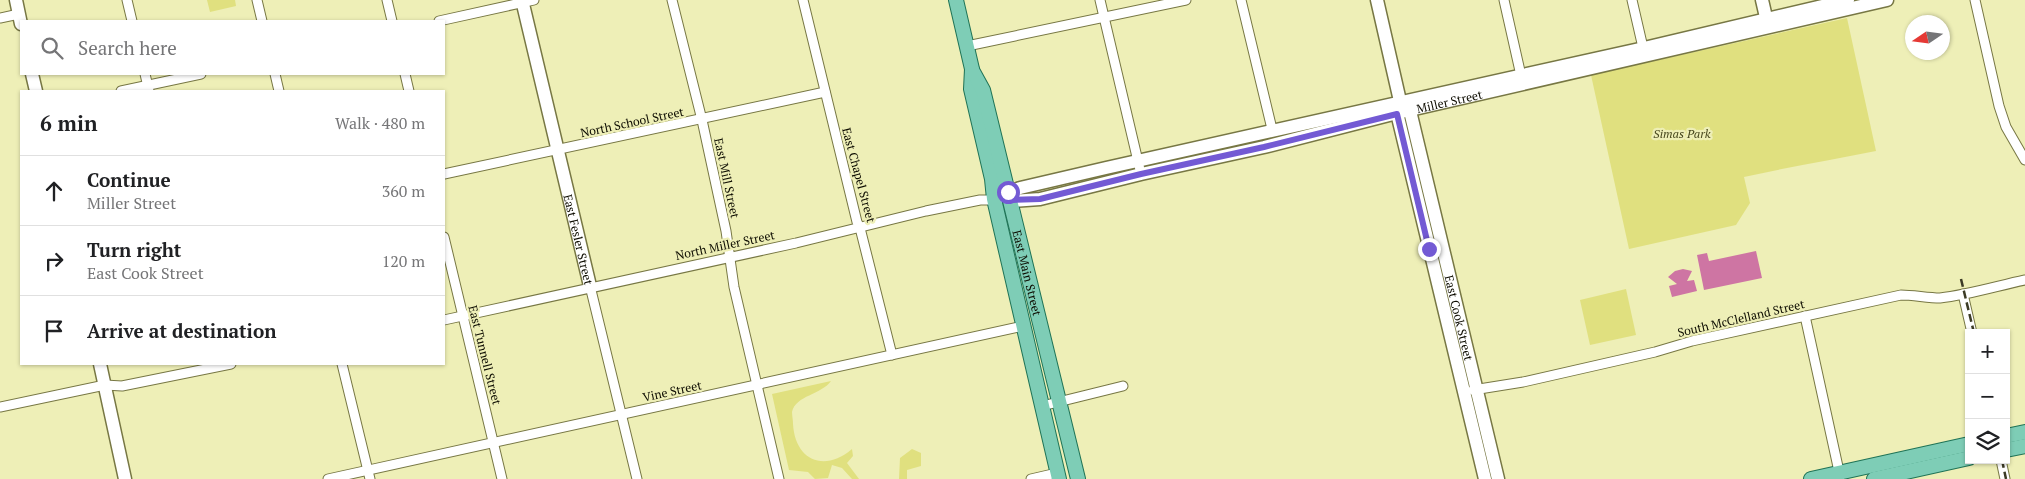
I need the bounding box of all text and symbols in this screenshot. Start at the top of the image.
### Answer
north arrow [1905,15,1950,60]
search box [20,20,445,75]
icon: search [38,34,66,62]
text: Search here [78,35,177,60]
street label: Miller Street [1415,86,1484,116]
street label: North School Street [579,104,686,140]
text: 6 min [40,109,97,137]
text: Walk · 480 m [335,112,425,134]
street label: East Chapel Street [839,126,879,225]
park label: Simas Park [1653,126,1711,141]
street label: East Mill Street [711,136,743,220]
text: Continue [87,167,171,192]
icon: ahead [40,177,68,205]
text: 360 m [382,180,425,202]
route start [997,181,1020,204]
text: Miller Street [87,192,176,214]
street label: East Fesler Street [561,193,597,287]
street label: North Miller Street [674,227,777,263]
street label: East Main Street [1010,228,1045,318]
text: Turn right [87,237,181,262]
route end [1418,238,1441,261]
icon: right [40,247,68,275]
text: 120 m [382,250,425,272]
text: East Cook Street [87,262,204,284]
street label: East Cook Street [1442,273,1477,363]
street label: South McClelland Street [1676,296,1806,340]
street label: East Tunnell Street [465,304,505,407]
icon: arrive [40,317,68,345]
text: Arrive at destination [87,318,276,343]
map controls [1965,329,2010,464]
button: + [1965,329,2010,374]
button: − [1965,374,2010,419]
street label: Vine Street [641,377,703,405]
button: layers [1965,419,2010,464]

